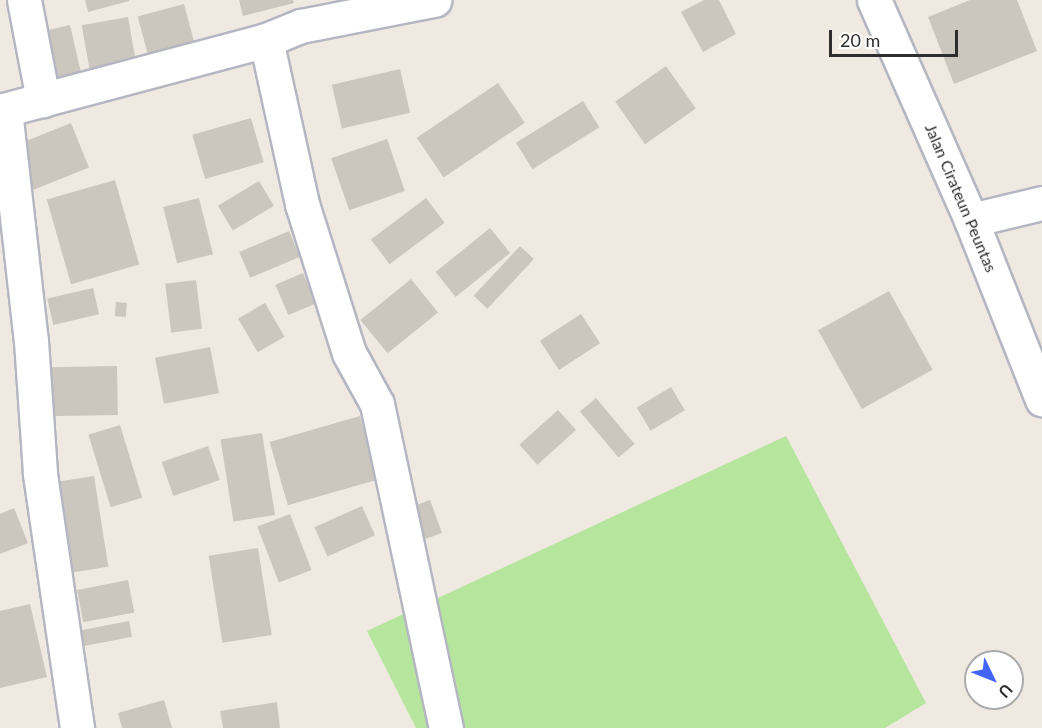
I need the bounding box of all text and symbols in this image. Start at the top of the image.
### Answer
scale bar [832,18,961,56]
text: 20 m [840,29,880,51]
street label: Jalan Cirateun Peuntas [921,121,1001,275]
north arrow [964,650,1024,710]
text: U [995,680,1017,702]

